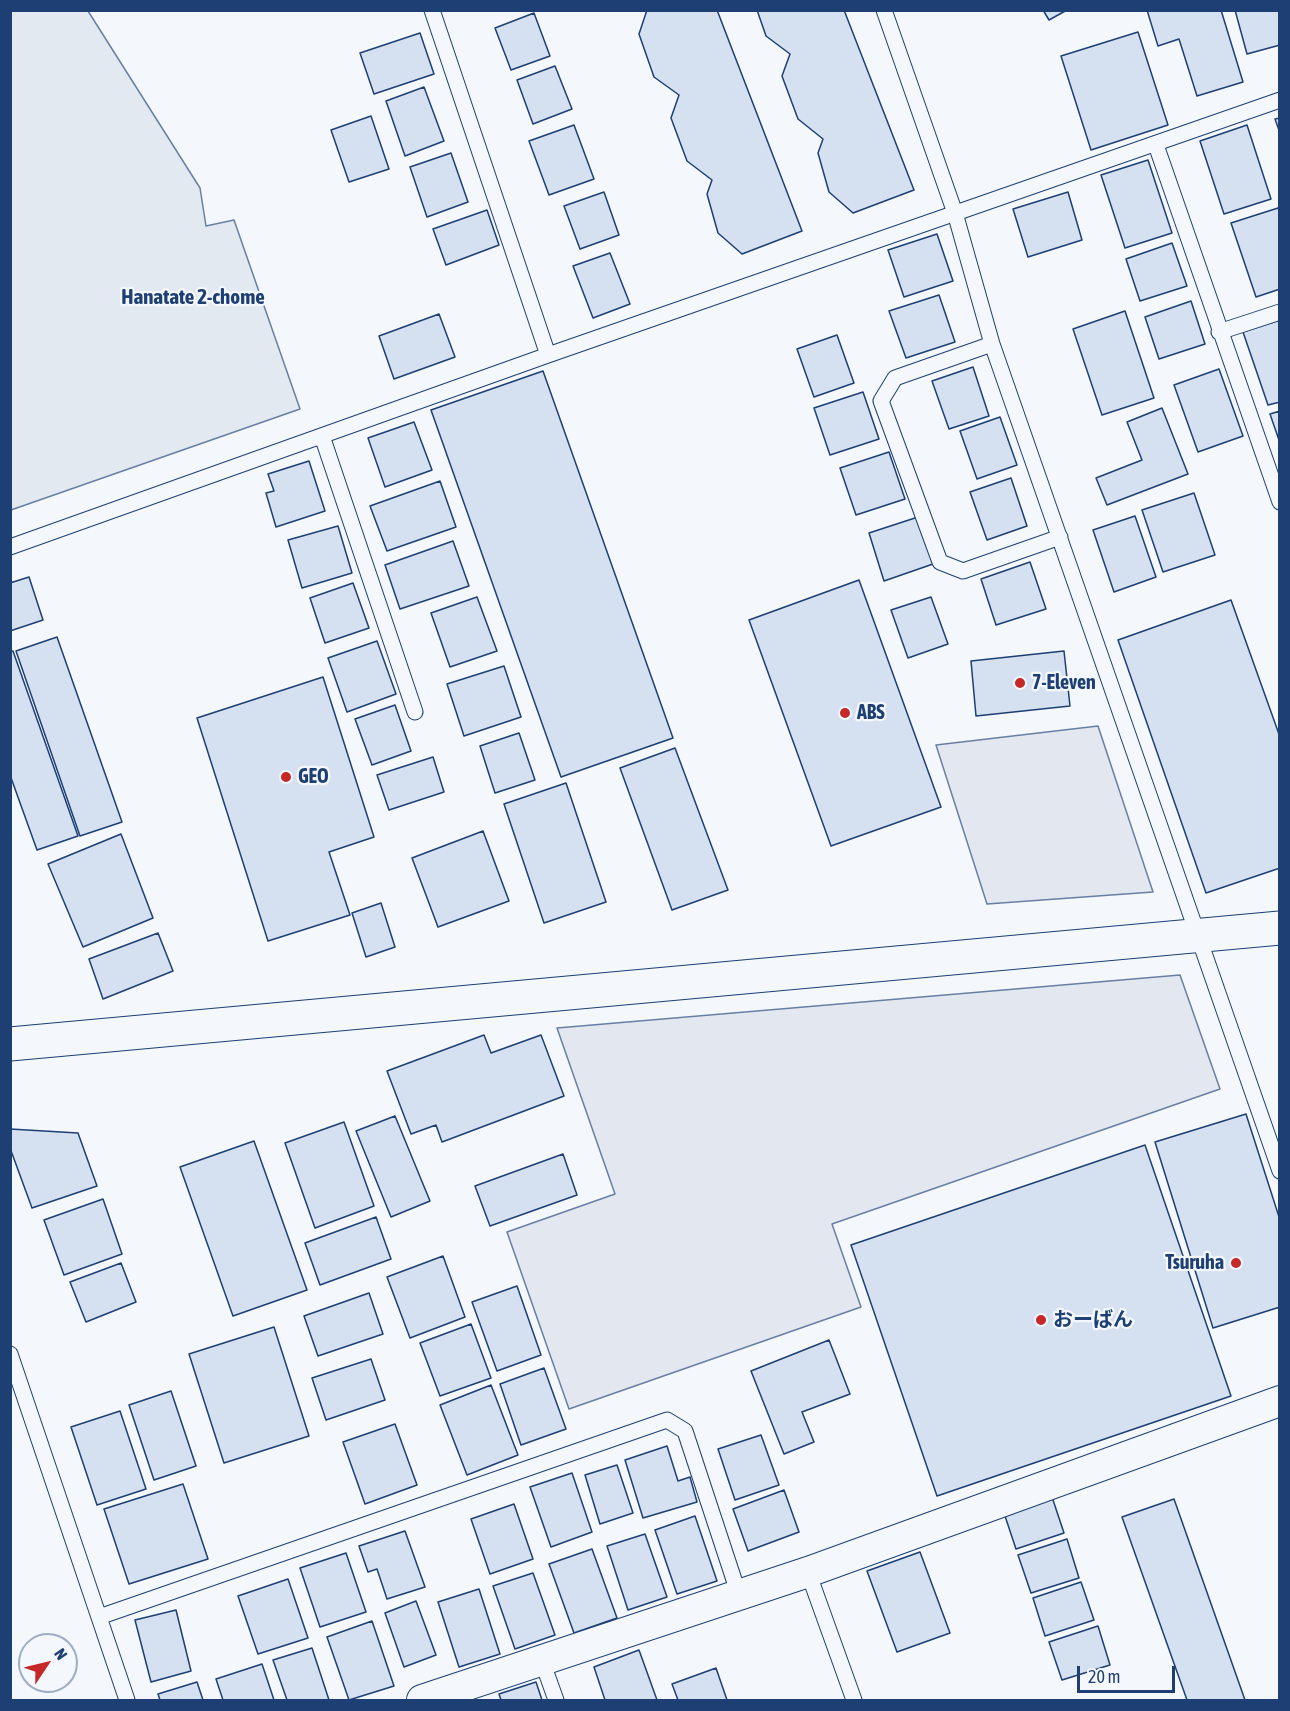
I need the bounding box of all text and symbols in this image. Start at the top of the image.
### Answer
district label: Hanatate 2-chome [121,284,265,310]
place label: 7-Eleven [1032,671,1096,695]
marker: 7-Eleven [1013,676,1027,690]
place label: ABS [857,701,885,725]
marker: ABS [838,706,852,720]
place label: GEO [298,765,329,789]
marker: GEO [279,770,293,784]
place label: Tsuruha [1165,1251,1224,1275]
marker: Tsuruha [1229,1256,1243,1270]
place label: おーばん [1053,1308,1133,1332]
marker: おーばん [1034,1313,1048,1327]
north arrow [18,1633,78,1693]
text: N [51,1645,71,1663]
scale bar [1080,1654,1178,1692]
text: 20 m [1088,1666,1120,1687]

